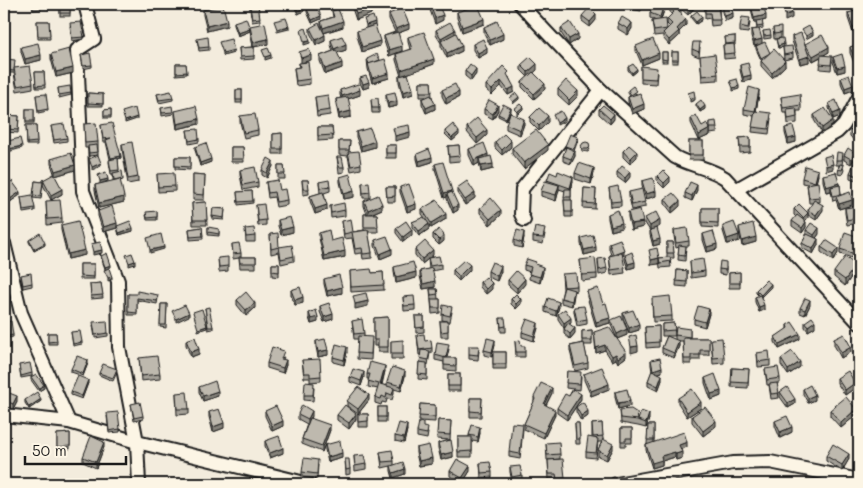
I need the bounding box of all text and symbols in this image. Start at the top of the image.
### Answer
scale bar [25,433,126,465]
text: 50 m [32,440,67,460]

